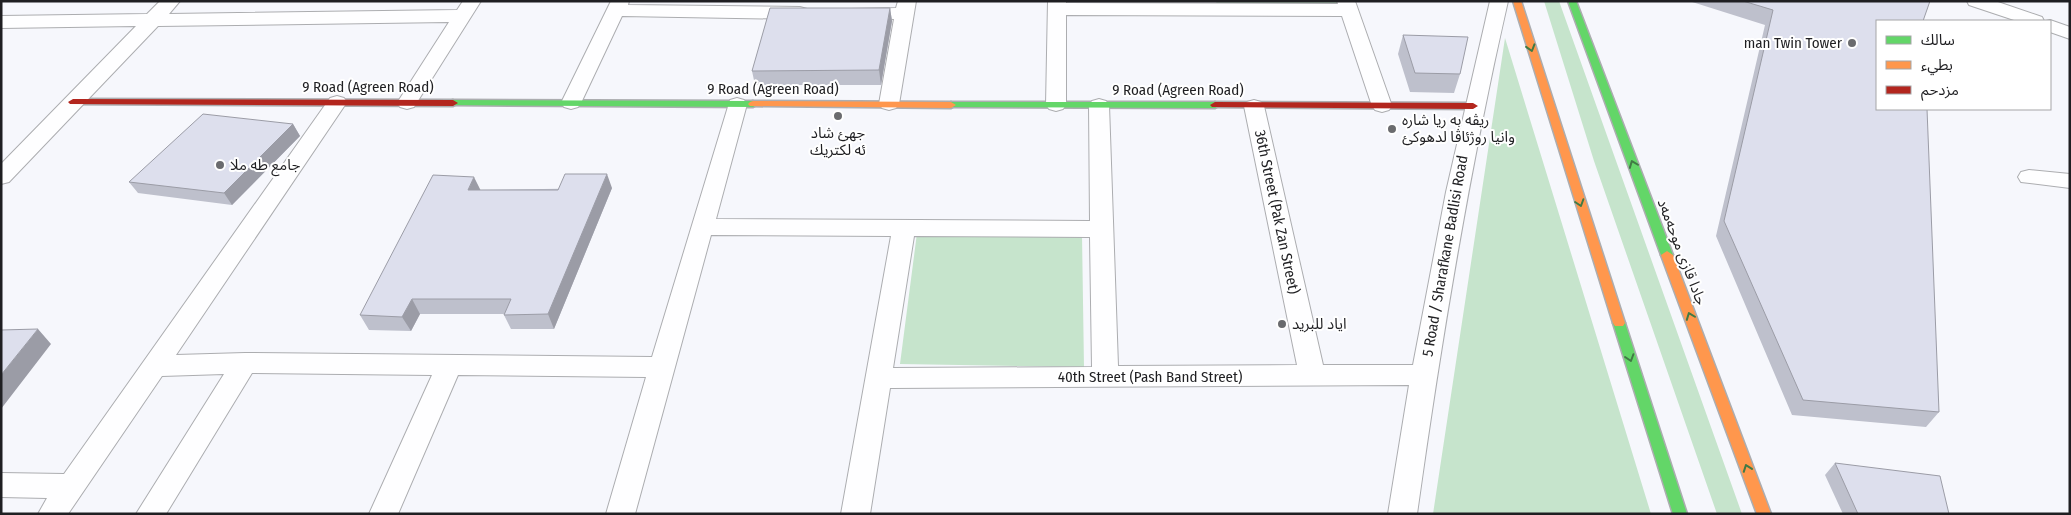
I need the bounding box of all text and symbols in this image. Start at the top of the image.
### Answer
legend [1876,20,2051,110]
text: سالك [1921,31,1955,49]
place label: man Twin Tower [1744,34,1843,52]
marker: man Twin Tower [1846,37,1858,49]
one-way arrow [1526,43,1536,51]
text: بطيء [1921,56,1953,76]
street label: 9 Road (Agreen Road) [302,78,434,96]
street label: 9 Road (Agreen Road) [707,80,839,98]
street label: 9 Road (Agreen Road) [1112,81,1244,99]
text: مزدحم [1921,81,1959,101]
marker: جهئ شاد ئه لكتريك [832,110,844,122]
place label: ريڤه به ريا شاره وانيا روژئاڤا لدهوكئ [1402,111,1515,146]
marker: ريڤه به ريا شاره وانيا روژئاڤا لدهوكئ [1386,123,1398,135]
place label: جهئ شاد ئه لكتريك [810,124,866,159]
street label: 36th Street (Pak Zan Street) [1251,128,1303,296]
street label: 5 Road / Sharafkane Badlisi Road [1418,154,1472,358]
place label: جامع طه ملا [230,156,301,177]
marker: جامع طه ملا [214,159,226,171]
one-way arrow [1629,160,1639,168]
street label: جادا قازی موحەمەد [1653,196,1711,308]
one-way arrow [1575,198,1585,206]
one-way arrow [1686,312,1696,321]
place label: اياد للبريد [1292,315,1347,333]
marker: اياد للبريد [1276,318,1288,330]
one-way arrow [1624,353,1634,361]
street label: 40th Street (Pash Band Street) [1058,368,1242,386]
one-way arrow [1743,464,1753,473]

